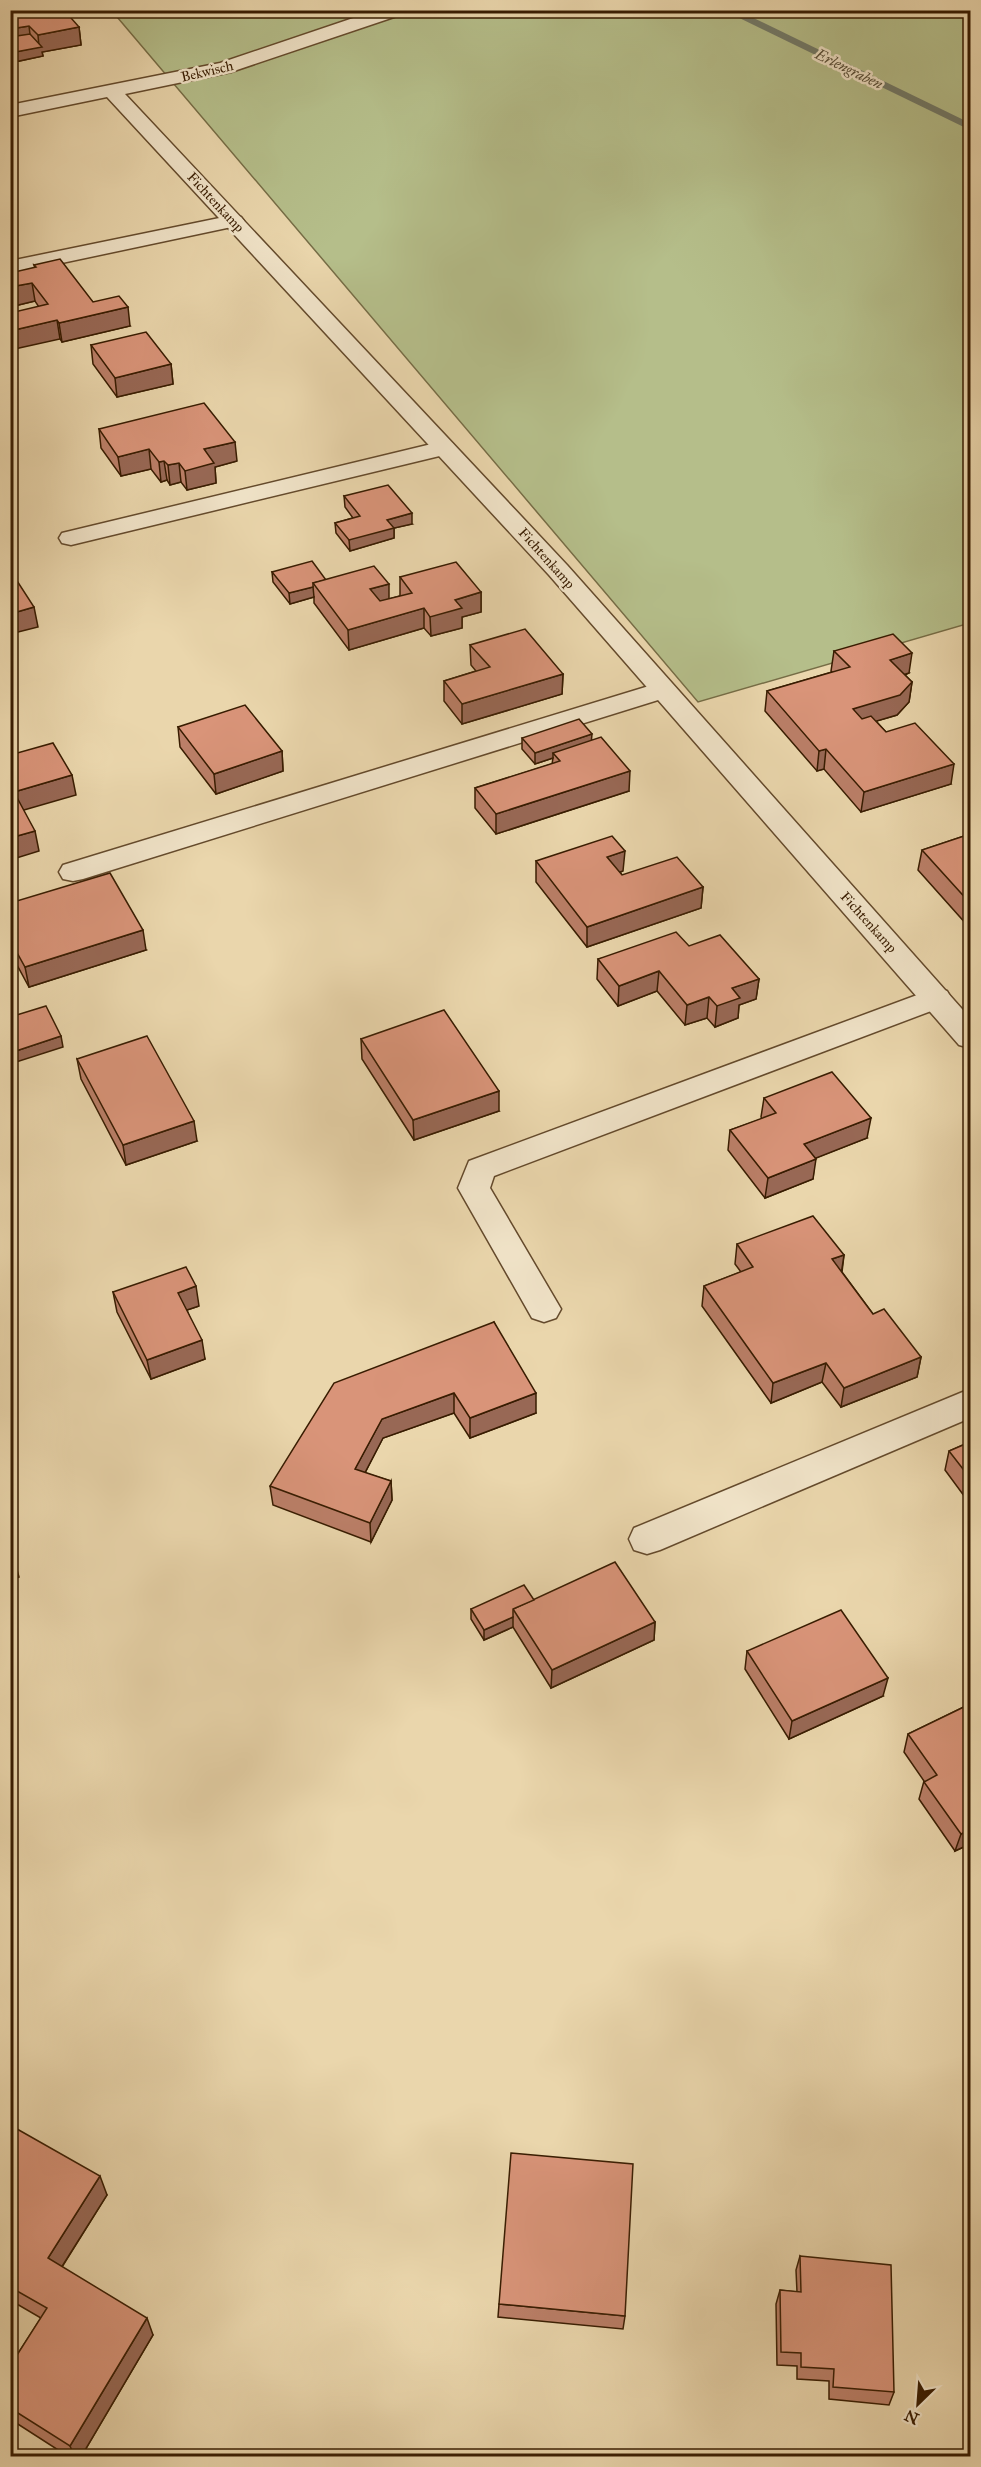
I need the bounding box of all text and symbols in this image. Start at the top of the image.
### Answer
water label: Erlengraben [811,44,886,93]
street label: Bekwisch [179,57,235,86]
street label: Fichtenkamp [183,169,248,236]
street label: Fichtenkamp [515,524,578,592]
street label: Fichtenkamp [837,888,900,956]
north arrow [888,2374,948,2434]
text: N [901,2405,922,2429]

